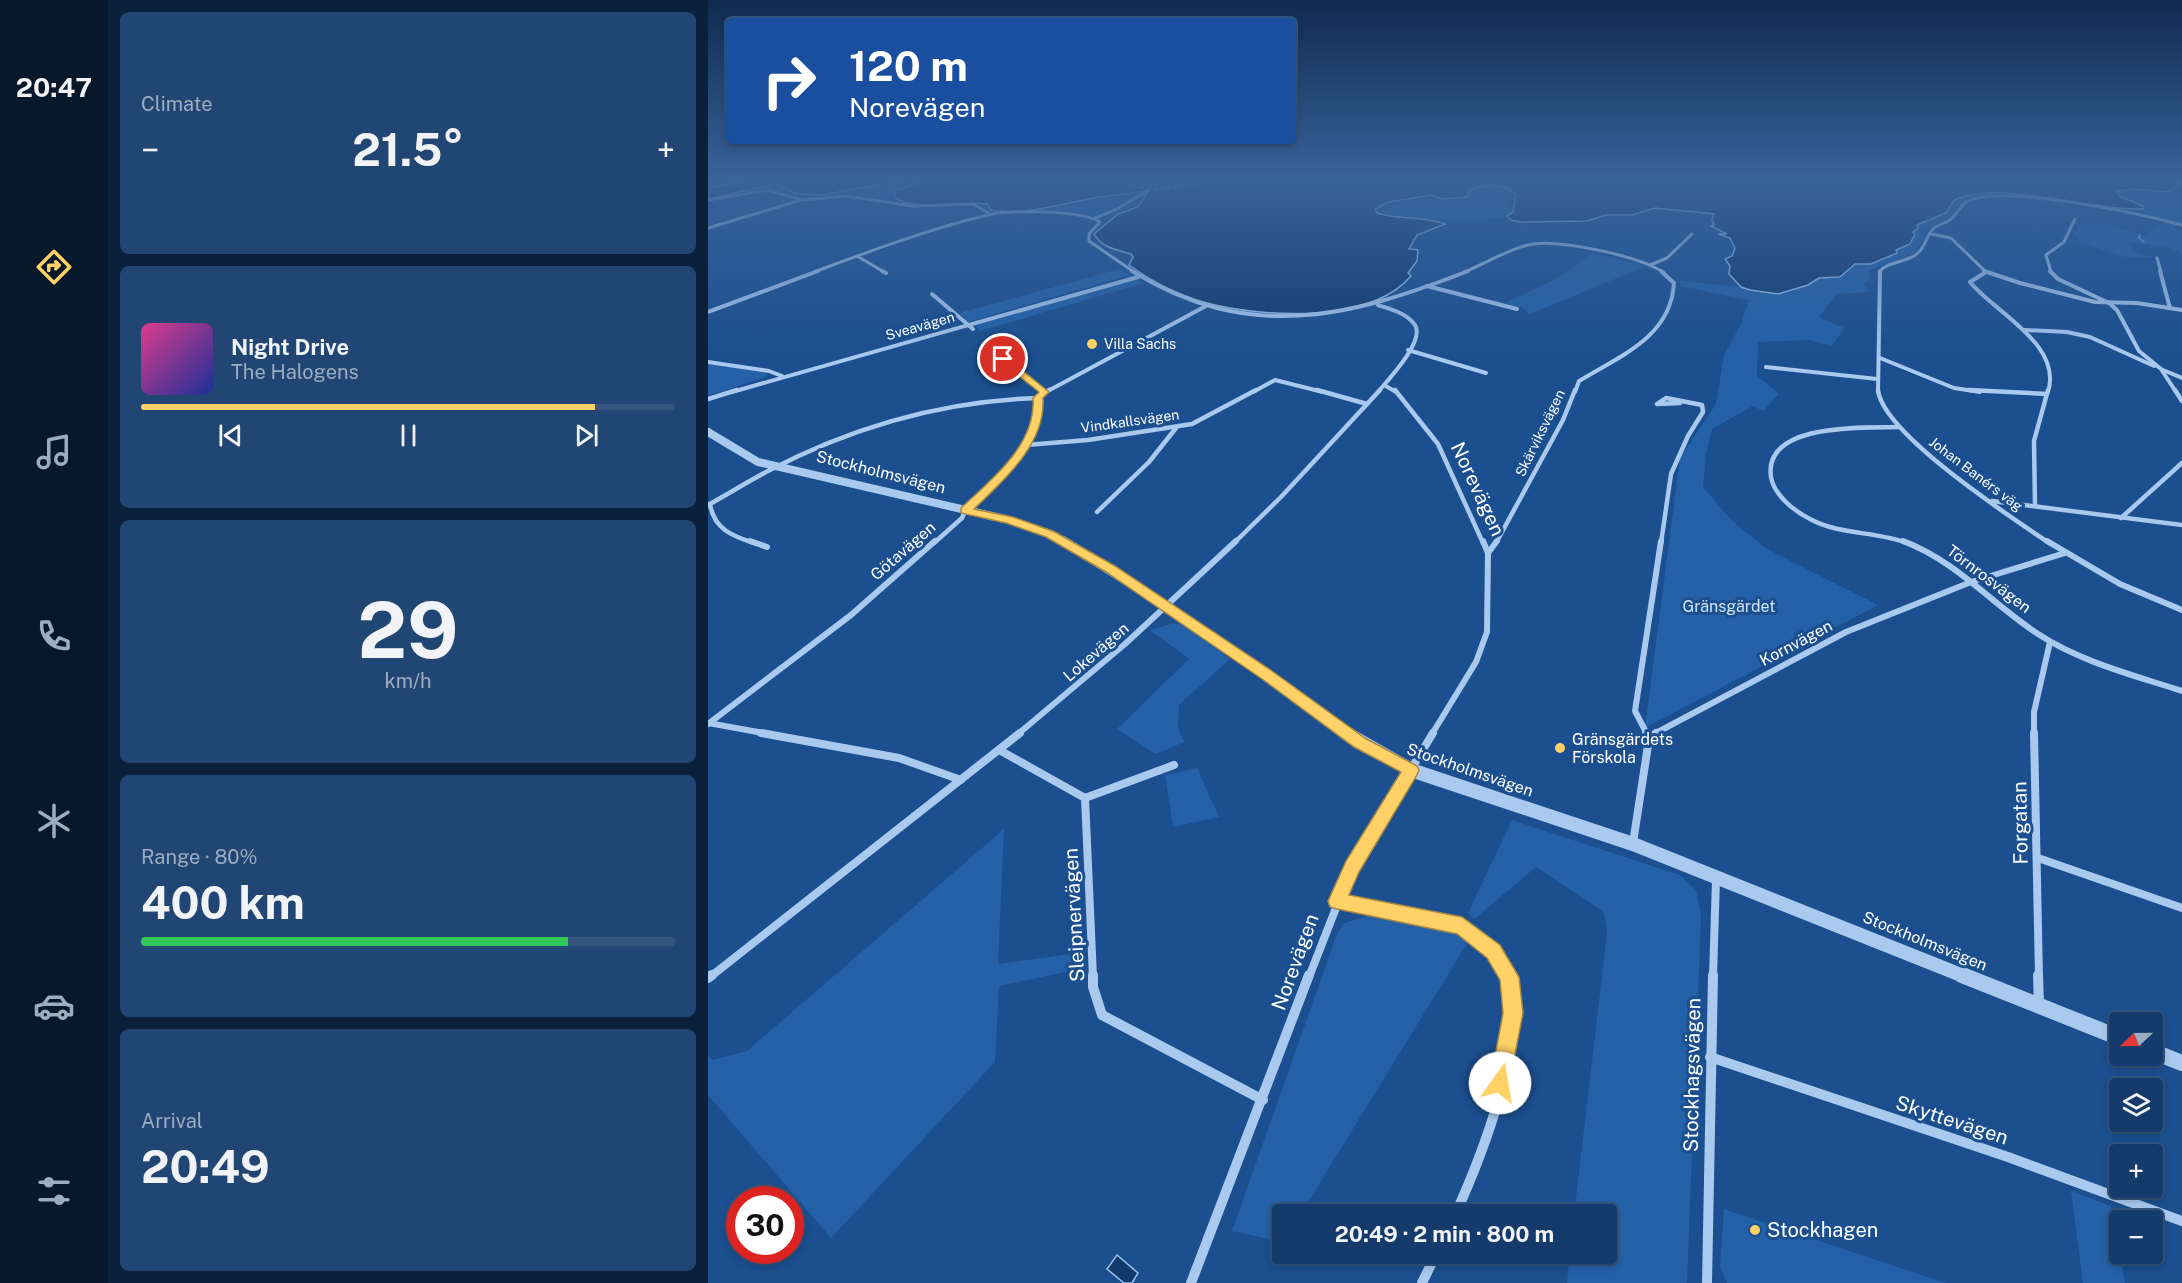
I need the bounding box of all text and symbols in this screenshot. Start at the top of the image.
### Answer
text: 120 m [849,41,968,90]
icon: right [750,42,828,120]
text: 20:47 [16,71,92,103]
text: Norevägen [849,91,985,123]
text: Climate [141,92,213,116]
text: 21.5° [352,123,464,176]
text: − [141,131,159,169]
text: + [657,131,675,169]
icon: directions [33,246,75,288]
street label: Sveavägen [884,309,956,343]
pin [977,333,1028,384]
text: Night Drive [231,334,349,360]
place label: Villa Sachs [1104,336,1176,352]
marker: Villa Sachs [1085,337,1099,351]
icon: arrive [986,342,1019,375]
text: The Halogens [231,360,359,384]
street label: Skärviksvägen [1512,387,1568,479]
street label: Vindkallsvägen [1080,406,1180,436]
icon: previous [214,419,247,452]
icon: pause [392,419,425,452]
icon: next [570,419,603,452]
icon: music [33,431,75,473]
street label: Johan Banérs väg [1926,434,2026,515]
street label: Norevägen [1446,438,1510,540]
street label: Stockholmsvägen [814,447,948,497]
street label: Götavägen [867,518,939,584]
street label: Törnrosvägen [1943,541,2035,617]
text: 29 [358,584,458,676]
park label: Gränsgärdet [1683,597,1775,616]
icon: phone [33,615,75,657]
street label: Kornvägen [1756,616,1836,670]
street label: Lokevägen [1059,619,1133,685]
text: km/h [384,669,432,693]
place label: Gränsgärdets Förskola [1572,730,1673,767]
street label: Stockholmsvägen [1404,739,1536,801]
marker: Gränsgärdets Förskola [1553,741,1567,755]
street label: Forgatan [2007,781,2033,865]
icon: climate [33,800,75,842]
text: Range · 80% [141,845,258,869]
street label: Sleipnervägen [1059,847,1089,983]
text: 400 km [141,876,305,929]
street label: Stockholmsvägen [1860,907,1990,975]
street label: Norevägen [1266,910,1324,1014]
icon: car [33,985,75,1027]
street label: Stockhagsvägen [1679,998,1705,1152]
north arrow [2109,1012,2163,1066]
map controls [2109,1012,2163,1264]
position arrow [1468,1051,1532,1115]
button: layers [2109,1078,2163,1132]
street label: Skyttevägen [1893,1091,2011,1149]
text: Arrival [141,1109,203,1133]
text: 20:49 [141,1140,270,1193]
button: + [2109,1144,2163,1198]
icon: filters [33,1170,75,1212]
speed limit sign: 30 [726,1186,804,1264]
button: − [2109,1210,2163,1264]
place label: Stockhagen [1767,1218,1878,1242]
text: 20:49 · 2 min · 800 m [1335,1221,1554,1247]
marker: Stockhagen [1748,1223,1762,1237]

